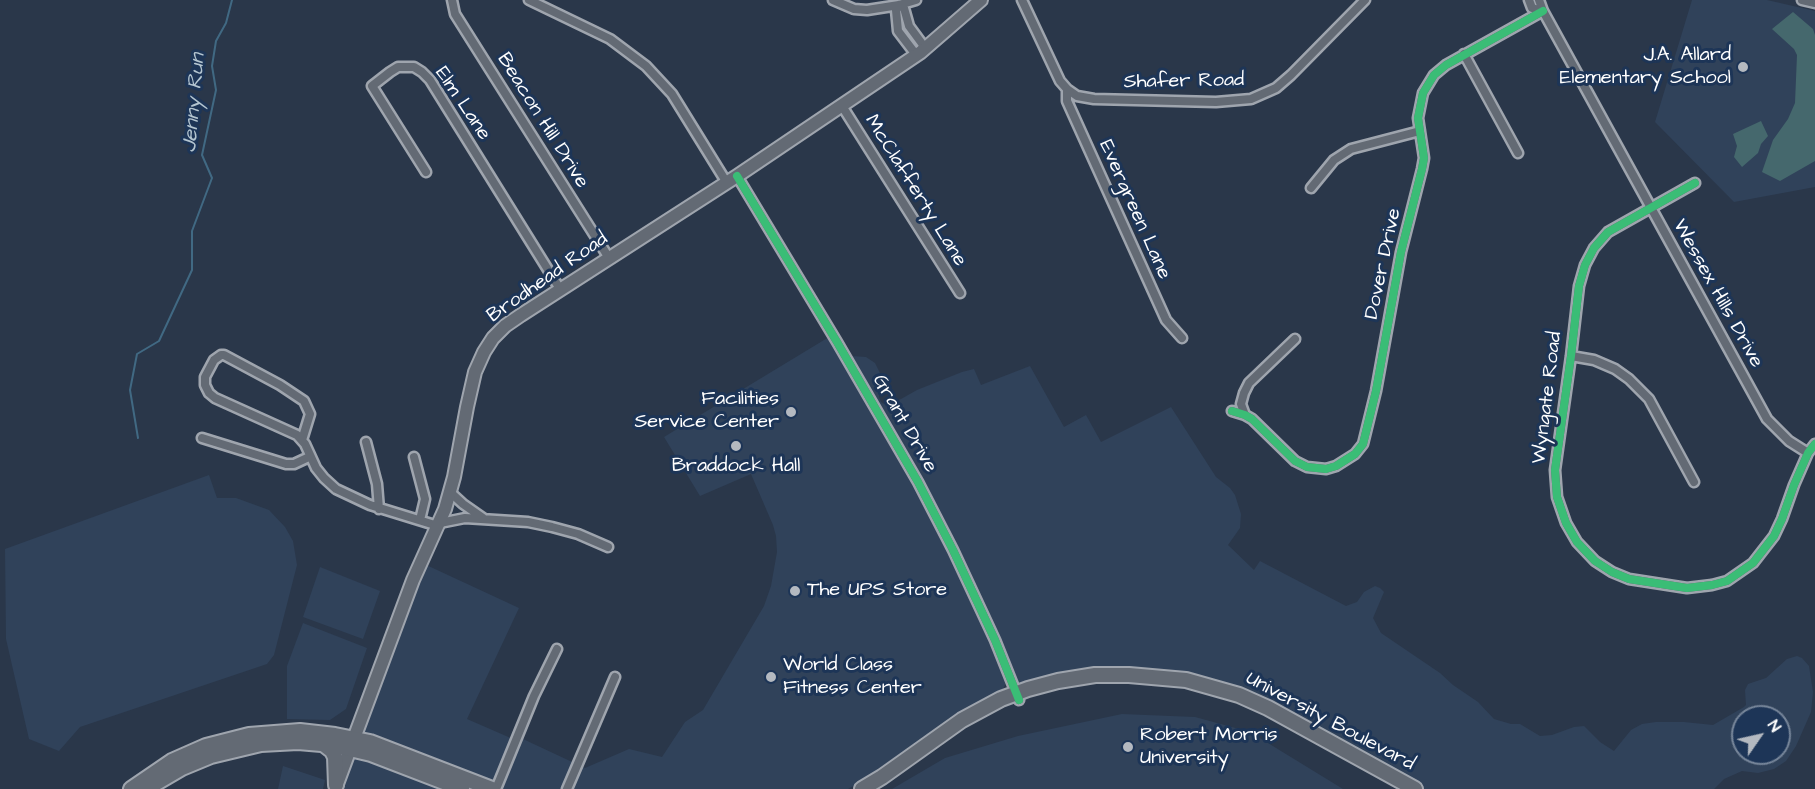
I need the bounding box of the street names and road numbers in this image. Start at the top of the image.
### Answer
street label: Beacon Hill Drive [491,49,593,193]
street label: Elm Lane [429,63,495,145]
street label: Shafer Road [1123,69,1245,95]
street label: McClafferty Lane [859,111,971,271]
street label: Evergreen Lane [1093,137,1175,283]
street label: Dover Drive [1361,206,1407,322]
street label: Wessex Hills Drive [1666,216,1768,372]
street label: Brodhead Road [483,227,613,329]
street label: Wyngate Road [1528,330,1568,466]
street label: Grant Drive [866,371,942,477]
street label: University Boulevard [1241,667,1419,777]

